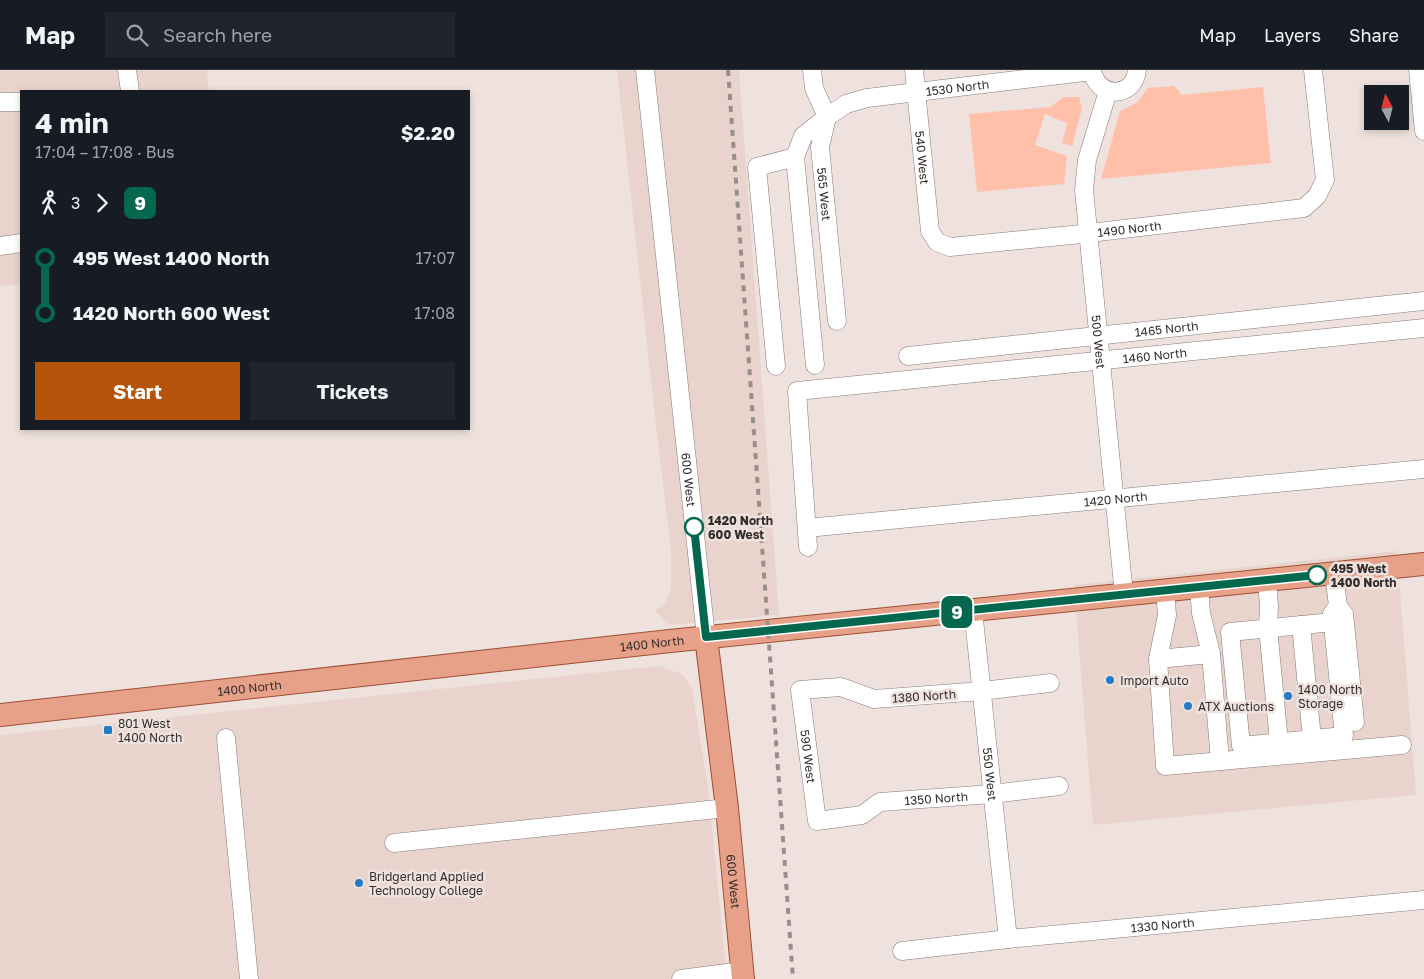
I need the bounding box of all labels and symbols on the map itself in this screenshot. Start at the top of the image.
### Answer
street label: 1530 North [925,76,990,98]
north arrow [1364,85,1409,130]
street label: 540 West [913,130,933,185]
street label: 565 West [815,167,835,222]
street label: 1490 North [1096,217,1162,240]
street label: 500 West [1089,314,1109,370]
street label: 1465 North [1134,318,1199,339]
street label: 1460 North [1122,344,1188,366]
street label: 600 West [679,452,699,508]
street label: 1420 North [1083,488,1148,509]
place label: 1420 North 600 West [708,513,773,542]
marker: 1420 North 600 West [684,517,704,537]
place label: 495 West 1400 North [1331,561,1397,590]
marker: 495 West 1400 North [1307,565,1327,585]
line badge: 9 [941,596,973,628]
street label: 1400 North [619,632,685,654]
place label: Import Auto [1120,673,1189,688]
marker: Import Auto [1104,674,1116,686]
street label: 1400 North [217,676,282,698]
place label: 1400 North Storage [1298,682,1362,711]
street label: 1380 North [892,686,956,706]
marker: 1400 North Storage [1282,690,1294,702]
place label: ATX Auctions [1198,699,1274,714]
marker: ATX Auctions [1182,700,1194,712]
place label: 801 West 1400 North [118,716,182,745]
marker: 801 West 1400 North [102,724,114,736]
street label: 590 West [798,729,820,784]
street label: 550 West [980,747,1001,802]
street label: 1350 North [904,788,968,808]
street label: 600 West [724,854,744,909]
place label: Bridgerland Applied Technology College [369,869,484,898]
marker: Bridgerland Applied Technology College [353,877,365,889]
street label: 1330 North [1130,914,1195,935]

